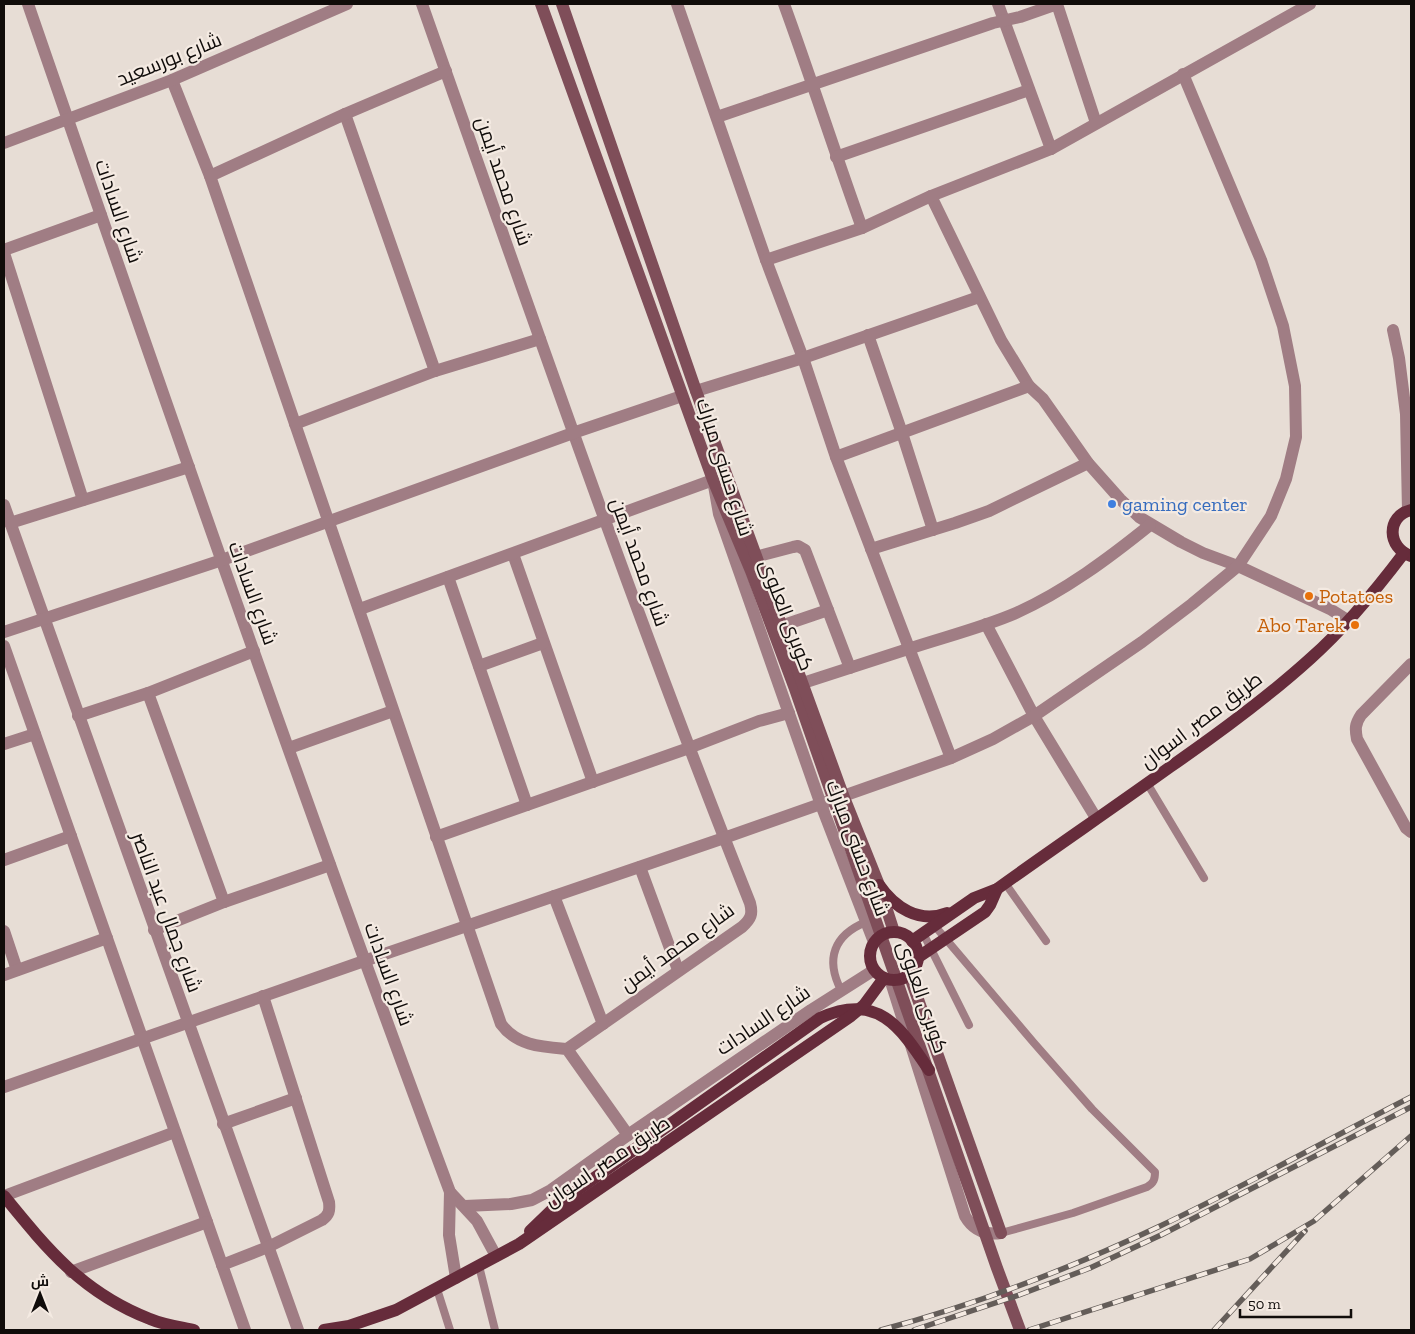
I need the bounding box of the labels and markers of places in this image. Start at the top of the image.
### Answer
place label: gaming center [1122,492,1248,516]
marker: gaming center [1106,498,1118,510]
place label: Potatoes [1319,584,1393,608]
marker: Potatoes [1303,590,1315,602]
place label: Abo Tarek [1257,613,1346,637]
marker: Abo Tarek [1349,619,1361,631]

